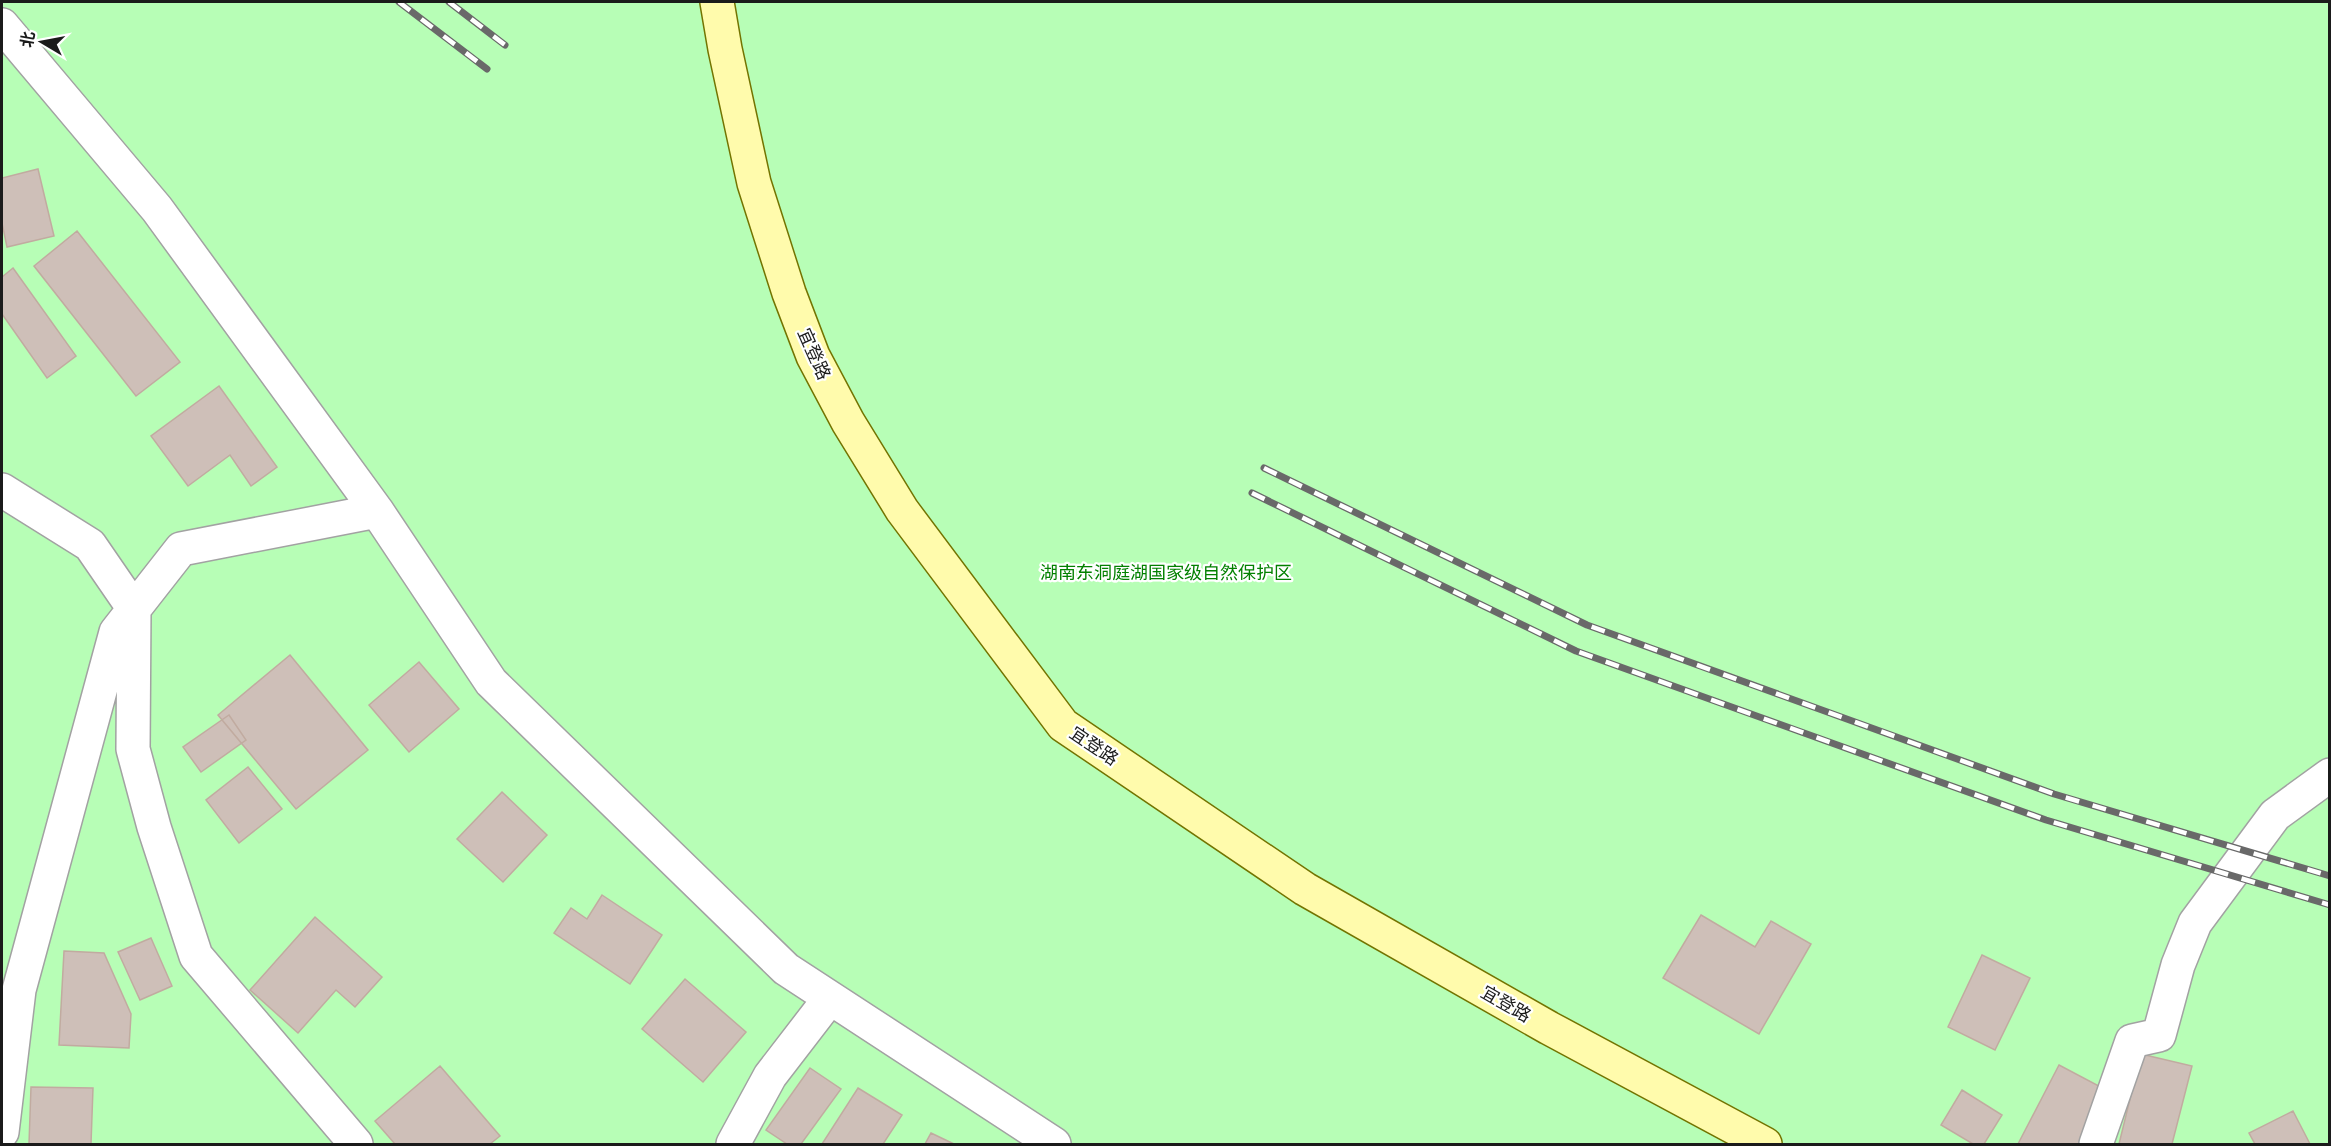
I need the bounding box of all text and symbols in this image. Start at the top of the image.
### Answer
north arrow [12,12,72,72]
text: 北 [16,30,39,49]
street label: 宜登路 [793,324,836,383]
park label: 湖南东洞庭湖国家级自然保护区 [1040,561,1292,584]
street label: 宜登路 [1065,721,1123,770]
street label: 宜登路 [1477,980,1535,1027]

